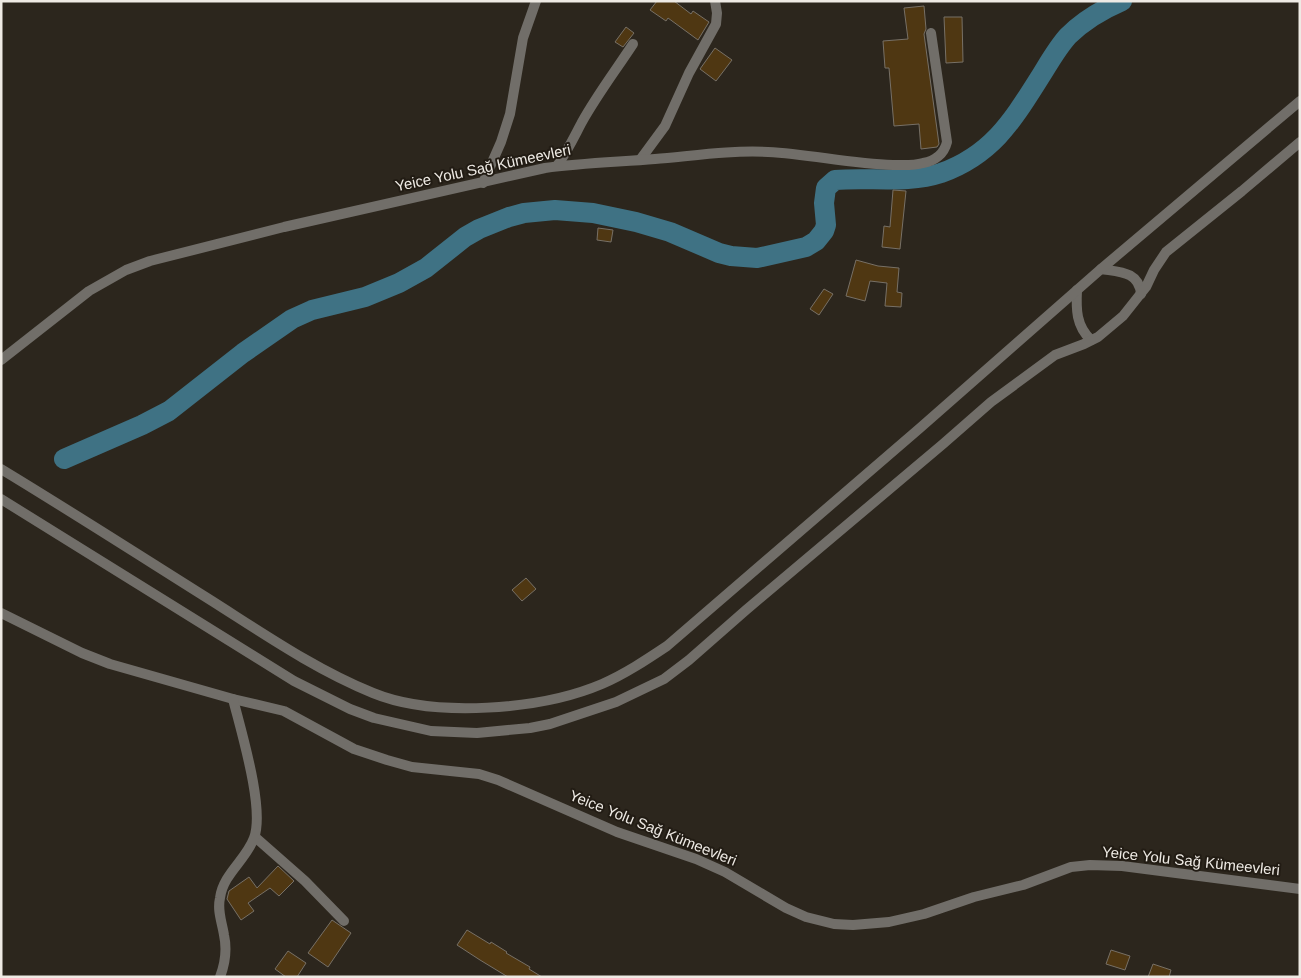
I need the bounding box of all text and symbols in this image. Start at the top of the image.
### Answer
street label: Yeice Yolu Sağ Kümeevleri [394,141,572,194]
street label: Yeice Yolu Sağ Kümeevleri [567,786,739,869]
street label: Yeice Yolu Sağ Kümeevleri [1101,843,1281,878]

